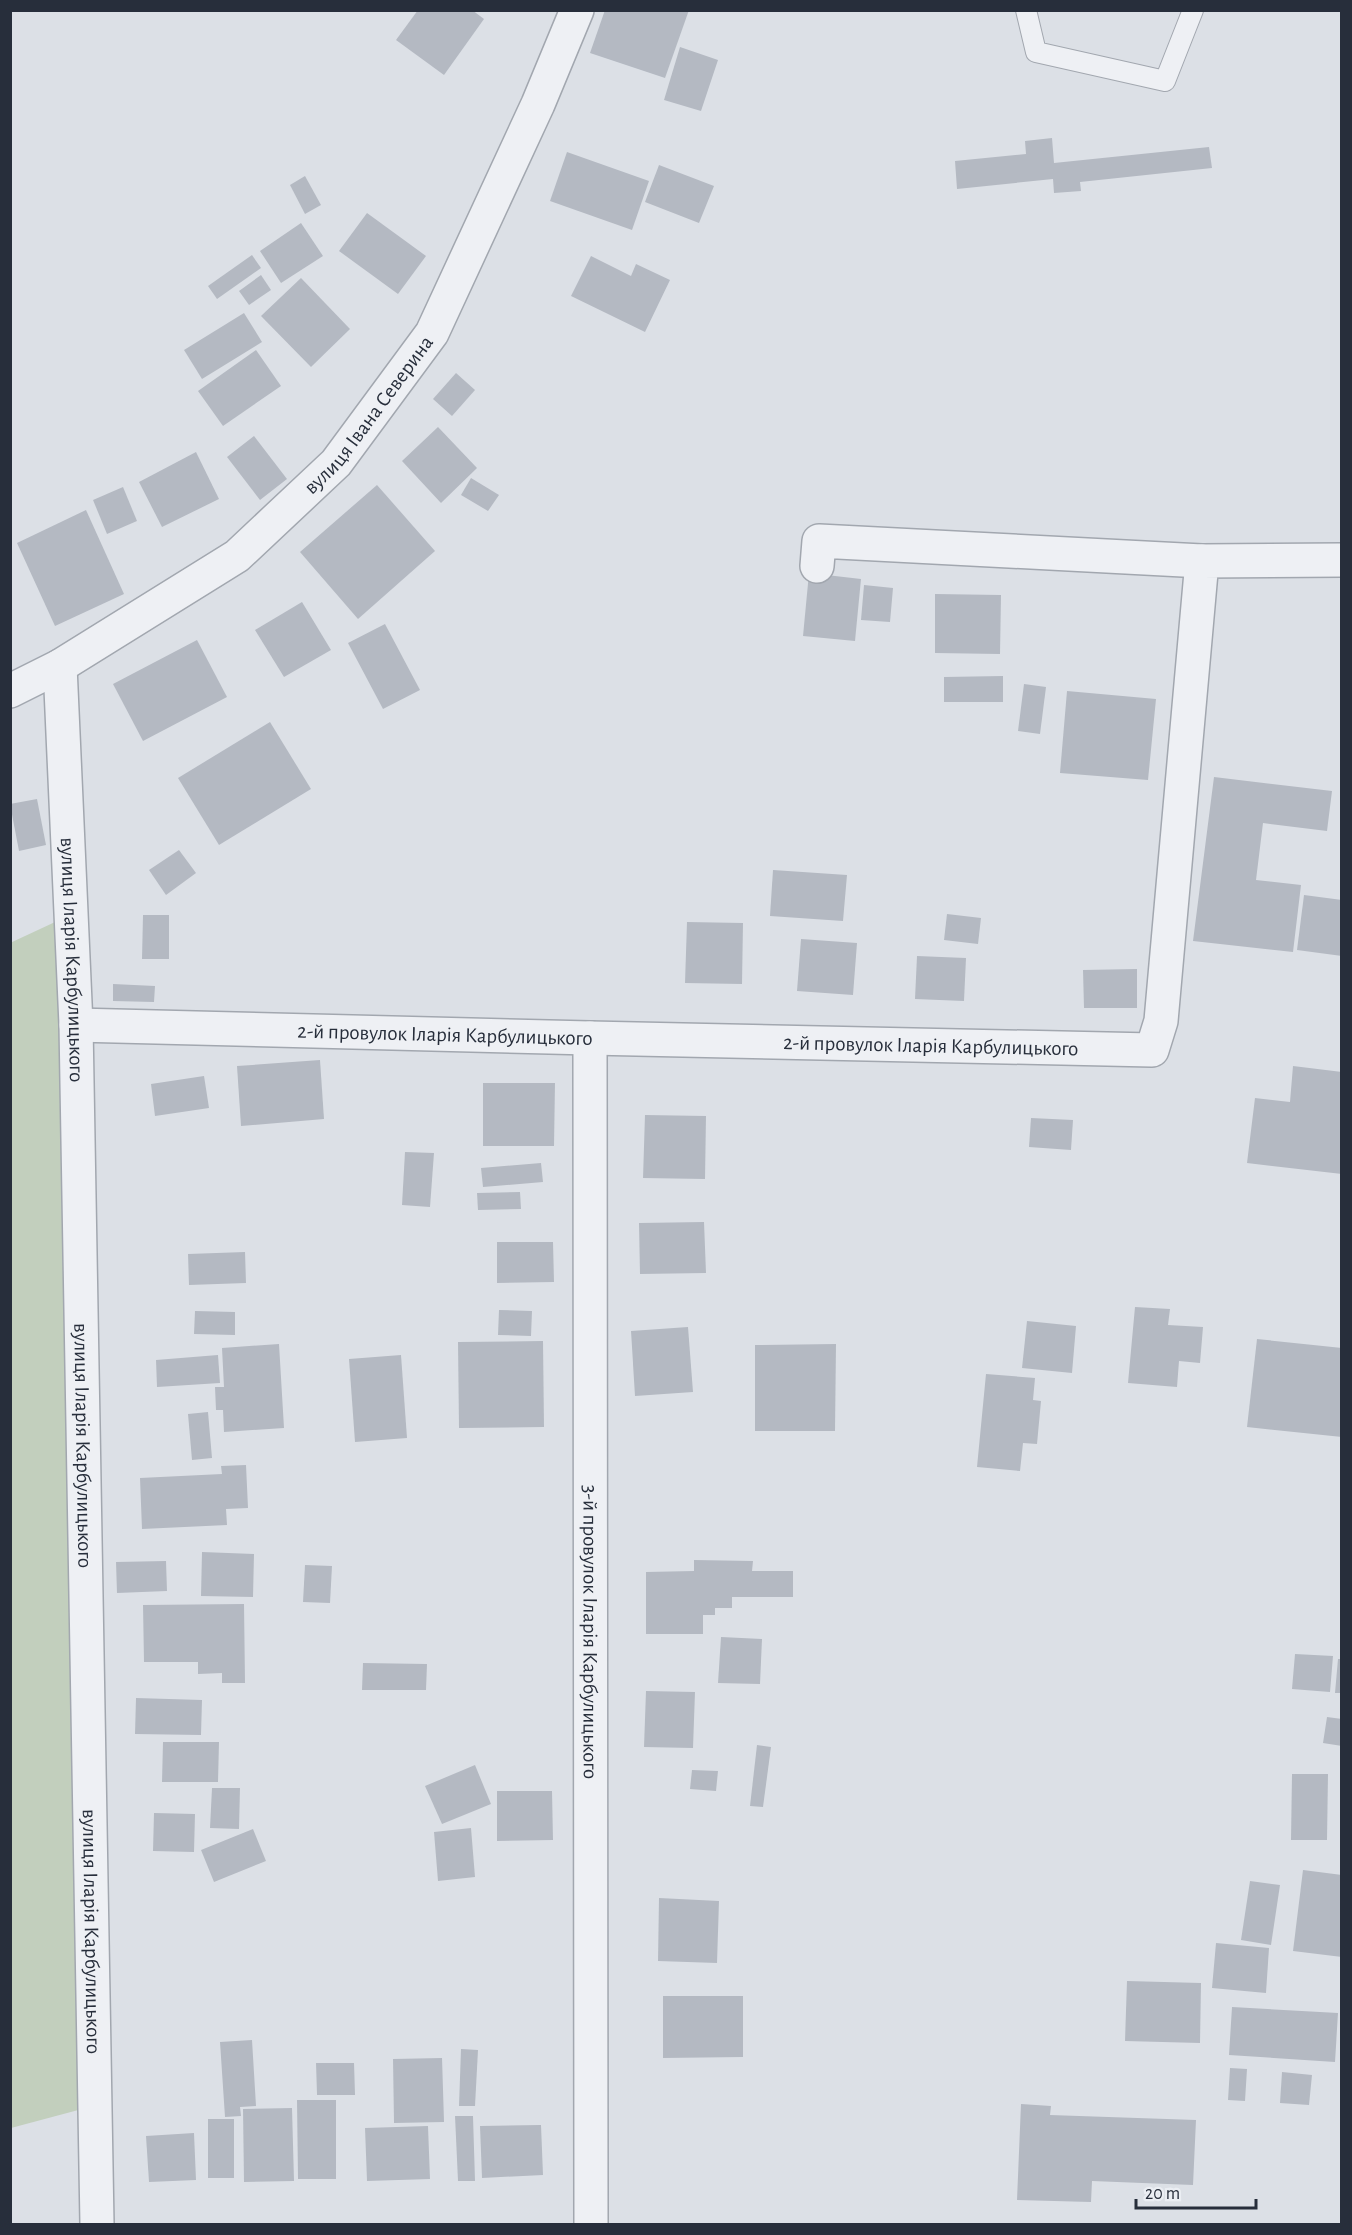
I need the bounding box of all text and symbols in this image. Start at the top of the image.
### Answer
street label: вулиця Івана Северина [300,332,437,498]
street label: вулиця Іларія Карбулицького [57,837,87,1082]
street label: 2-й провулок Іларія Карбулицького [297,1021,593,1049]
street label: 2-й провулок Іларія Карбулицького [783,1032,1079,1059]
street label: вулиця Іларія Карбулицького [70,1323,96,1568]
street label: 3-й провулок Іларія Карбулицького [579,1485,601,1779]
street label: вулиця Іларія Карбулицького [79,1809,104,2054]
scale bar [1136,2172,1256,2210]
text: 20 m [1145,2185,1180,2203]

